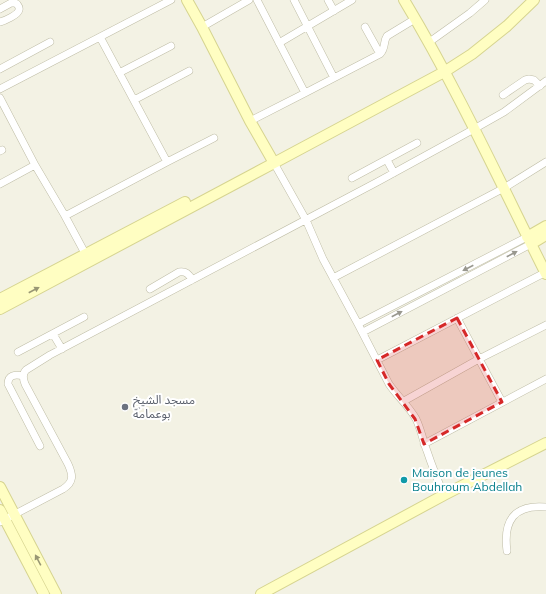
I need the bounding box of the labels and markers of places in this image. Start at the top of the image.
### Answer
place label: مسجد الشيخ بوعمامة [133,392,195,421]
marker: مسجد الشيخ بوعمامة [120,402,130,412]
place label: Maison de jeunes Bouhroum Abdellah [412,465,522,494]
marker: Maison de jeunes Bouhroum Abdellah [399,475,409,485]

